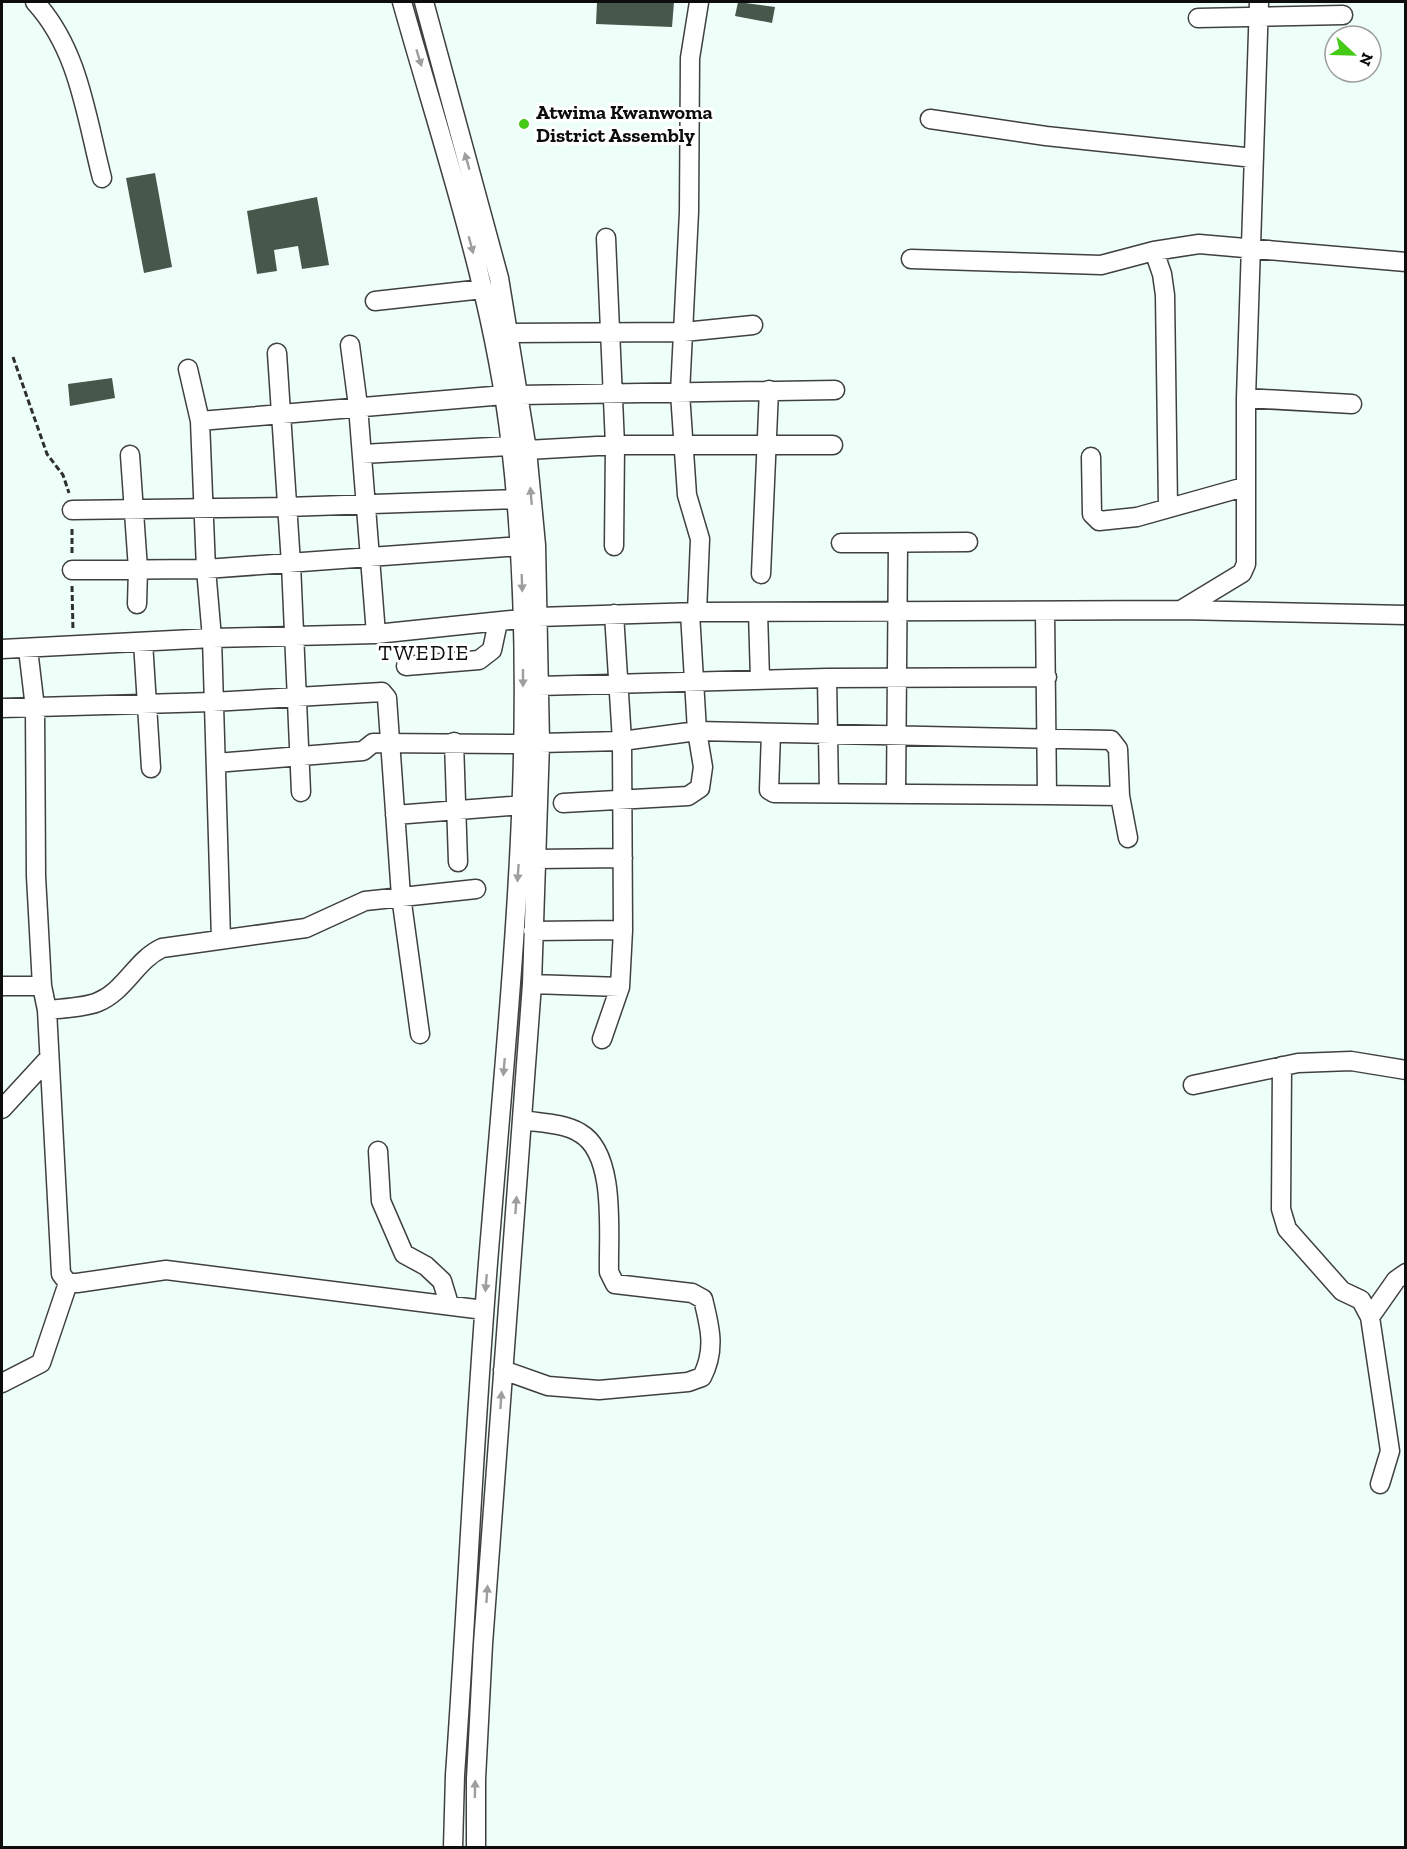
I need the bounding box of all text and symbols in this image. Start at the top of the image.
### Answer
north arrow [1323,24,1383,84]
one-way arrow [415,49,424,67]
text: N [1355,50,1378,69]
place label: Atwima Kwanwoma District Assembly [536,100,713,147]
marker: Atwima Kwanwoma District Assembly [517,117,531,131]
one-way arrow [462,152,472,170]
one-way arrow [467,236,477,254]
one-way arrow [527,487,536,506]
one-way arrow [517,573,527,592]
district label: TWEDIE [378,639,470,666]
one-way arrow [518,669,528,688]
one-way arrow [513,863,523,882]
one-way arrow [499,1058,508,1077]
one-way arrow [511,1196,520,1215]
one-way arrow [481,1273,491,1292]
one-way arrow [496,1390,506,1409]
one-way arrow [482,1585,491,1604]
one-way arrow [471,1780,480,1799]

